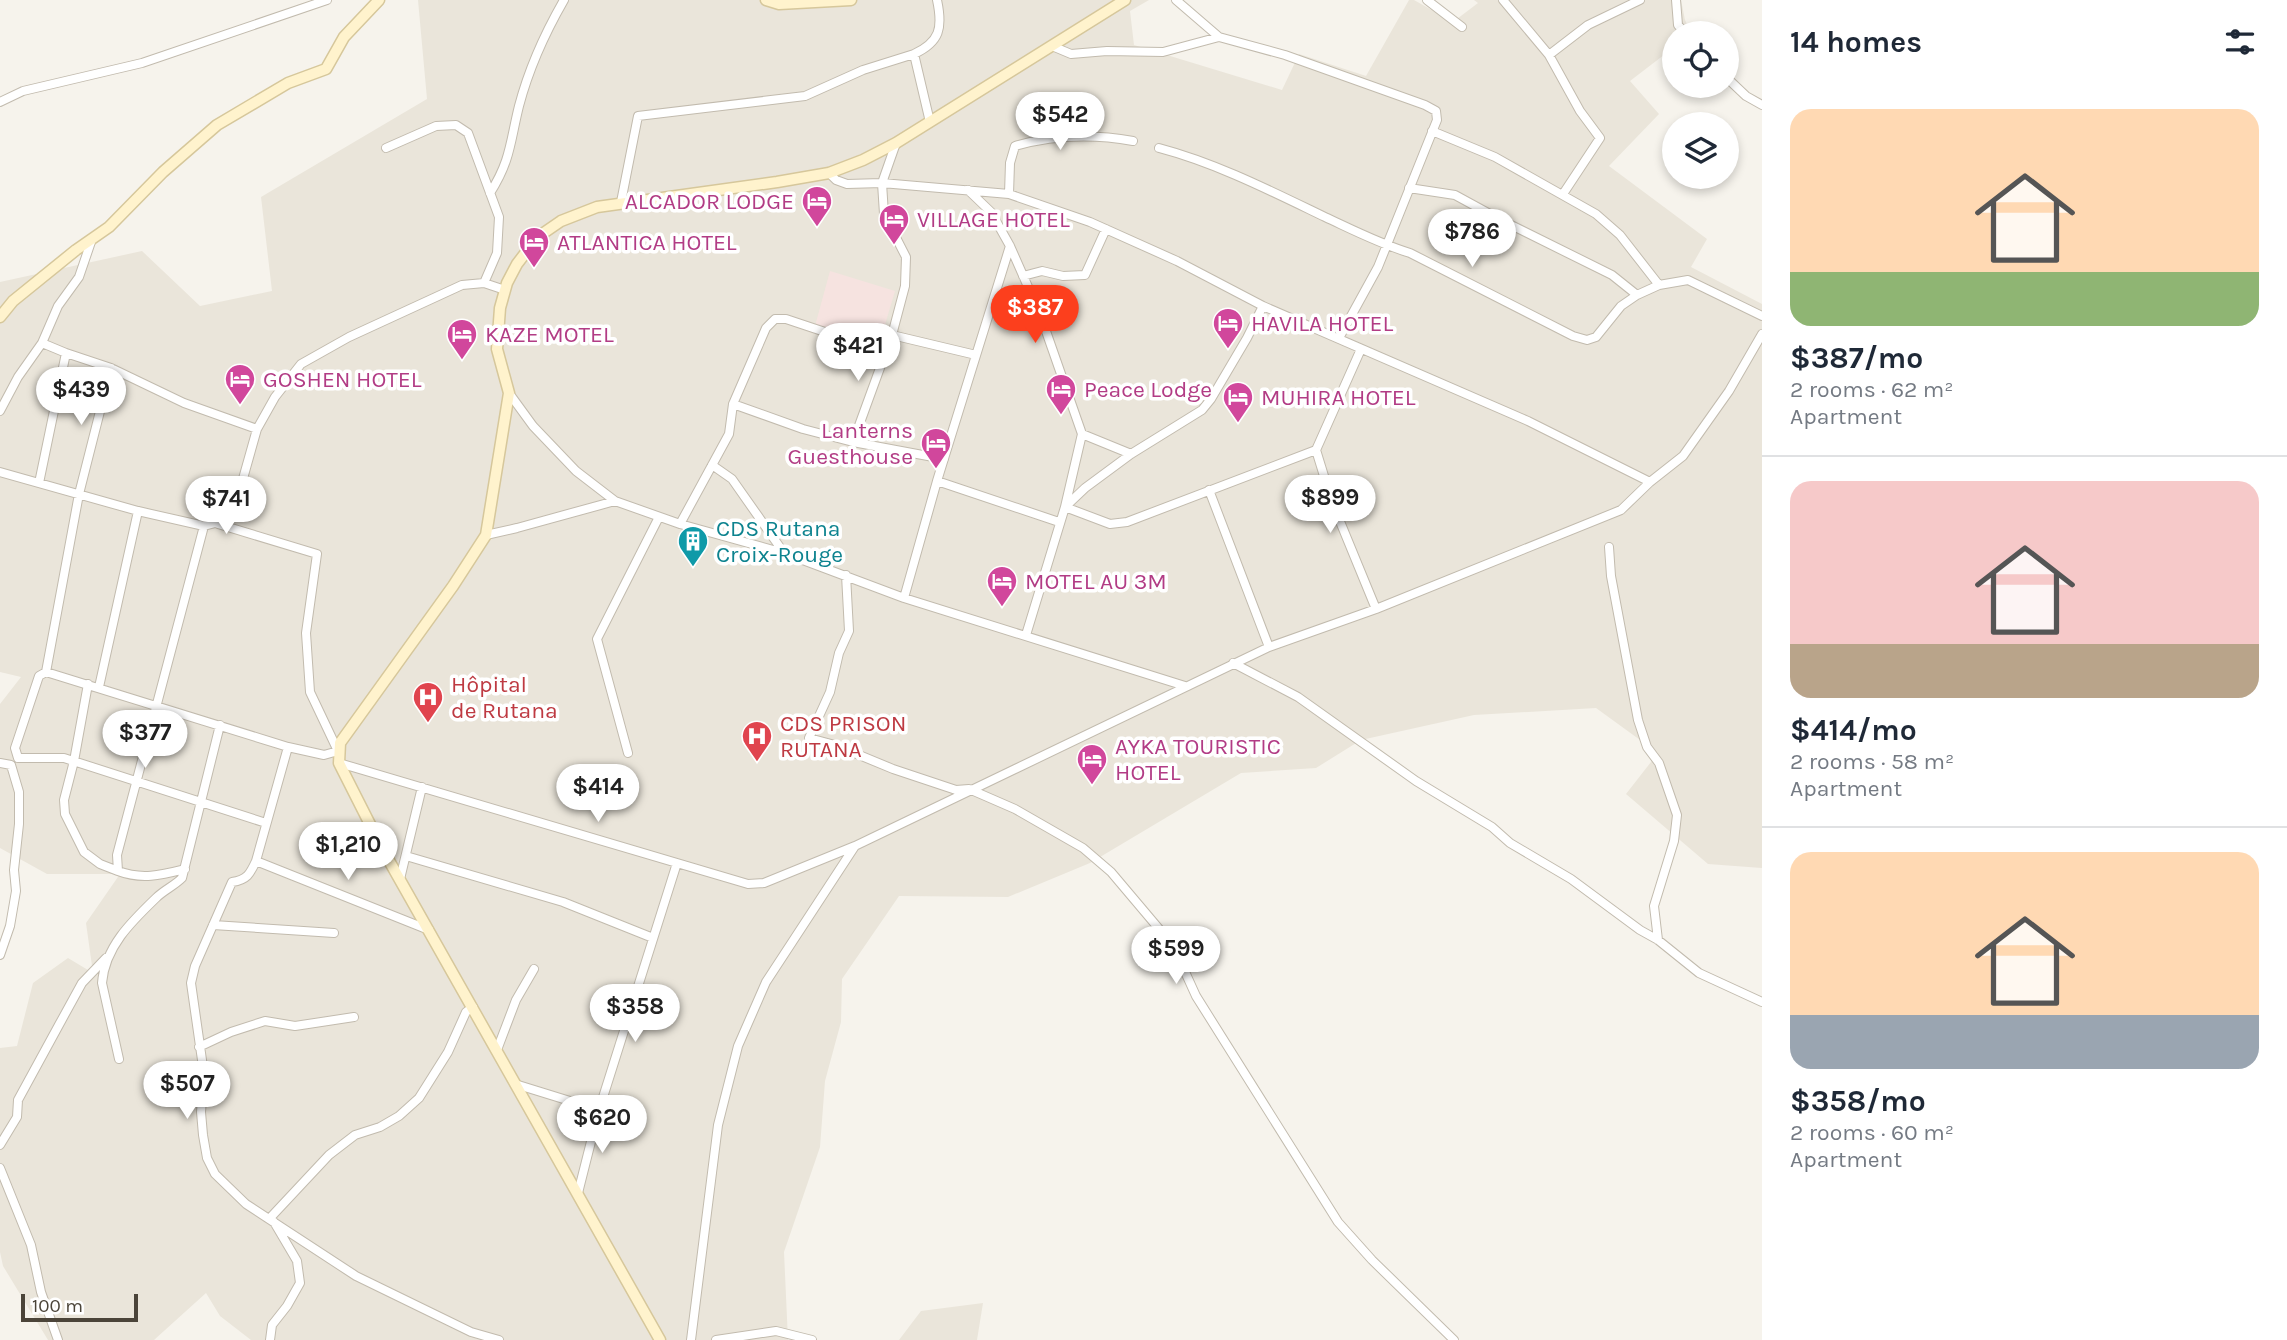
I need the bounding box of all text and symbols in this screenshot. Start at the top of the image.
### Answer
map controls [1662,21,1739,189]
button: locate [1662,21,1739,98]
icon: filters [2221,23,2259,61]
text: 14 homes [1790,24,1922,60]
pin: $542 [1019,92,1101,152]
text: $542 [1032,101,1088,128]
button: layers [1662,112,1739,189]
icon: home [1962,155,2088,281]
hotel icon: ALCADOR LODGE [800,184,834,228]
place label: ALCADOR LODGE [625,188,794,215]
hotel icon: VILLAGE HOTEL [877,202,911,246]
place label: VILLAGE HOTEL [917,206,1070,233]
pin: $786 [1431,210,1513,269]
text: $786 [1444,218,1500,245]
hotel icon: ATLANTICA HOTEL [517,225,551,269]
place label: ATLANTICA HOTEL [557,229,737,256]
pin: $387 [994,286,1076,345]
text: $387 [1007,294,1063,321]
hotel icon: HAVILA HOTEL [1211,306,1245,350]
place label: HAVILA HOTEL [1251,310,1393,337]
hotel icon: KAZE MOTEL [445,317,479,361]
place label: KAZE MOTEL [485,321,614,348]
pin: $421 [817,324,899,383]
text: $421 [832,332,884,359]
text: $387/mo [1790,340,1923,376]
hotel icon: GOSHEN HOTEL [223,362,257,406]
place label: GOSHEN HOTEL [263,366,422,393]
pin: $439 [40,368,122,427]
hotel icon: Peace Lodge [1044,372,1078,416]
text: $439 [52,376,110,403]
place label: Peace Lodge [1084,376,1212,403]
text: 2 rooms · 62 m² [1790,376,1954,403]
hotel icon: MUHIRA HOTEL [1221,380,1255,424]
place label: MUHIRA HOTEL [1261,384,1416,411]
text: Apartment [1790,403,1902,430]
place label: Lanterns Guesthouse [787,417,913,470]
hotel icon: Lanterns Guesthouse [919,426,953,470]
pin: $741 [185,476,267,536]
pin: $899 [1289,476,1371,535]
text: $899 [1301,484,1359,511]
text: $741 [201,485,251,512]
place label: CDS Rutana Croix-Rouge [716,515,843,568]
building icon: CDS Rutana Croix-Rouge [676,524,710,568]
icon: home [1962,527,2088,653]
hotel icon: MOTEL AU 3M [985,564,1019,608]
place label: MOTEL AU 3M [1025,568,1167,595]
place label: Hôpital de Rutana [451,671,558,724]
hospital icon: Hôpital de Rutana [411,680,445,724]
pin: $377 [104,710,186,770]
place label: CDS PRISON RUTANA [780,710,906,763]
text: $414/mo [1790,712,1917,748]
text: $377 [118,719,172,746]
hospital icon: CDS PRISON RUTANA [740,719,774,763]
place label: AYKA TOURISTIC HOTEL [1115,733,1281,786]
hotel icon: AYKA TOURISTIC HOTEL [1075,742,1109,786]
text: 2 rooms · 58 m² [1790,748,1954,775]
pin: $414 [557,764,639,824]
text: $414 [572,773,624,800]
text: Apartment [1790,775,1902,802]
pin: $1,210 [291,822,405,882]
text: $1,210 [315,831,381,858]
icon: home [1962,898,2088,1024]
pin: $599 [1135,926,1217,986]
text: $599 [1147,935,1205,962]
pin: $358 [594,984,676,1044]
text: $358 [606,993,664,1020]
pin: $507 [146,1062,228,1121]
text: $507 [159,1070,215,1097]
text: $358/mo [1790,1083,1926,1119]
pin: $620 [561,1096,643,1155]
text: $620 [573,1104,631,1131]
text: 2 rooms · 60 m² [1790,1119,1954,1146]
text: Apartment [1790,1146,1902,1173]
scale bar [21,1291,138,1323]
text: 100 m [32,1295,83,1317]

